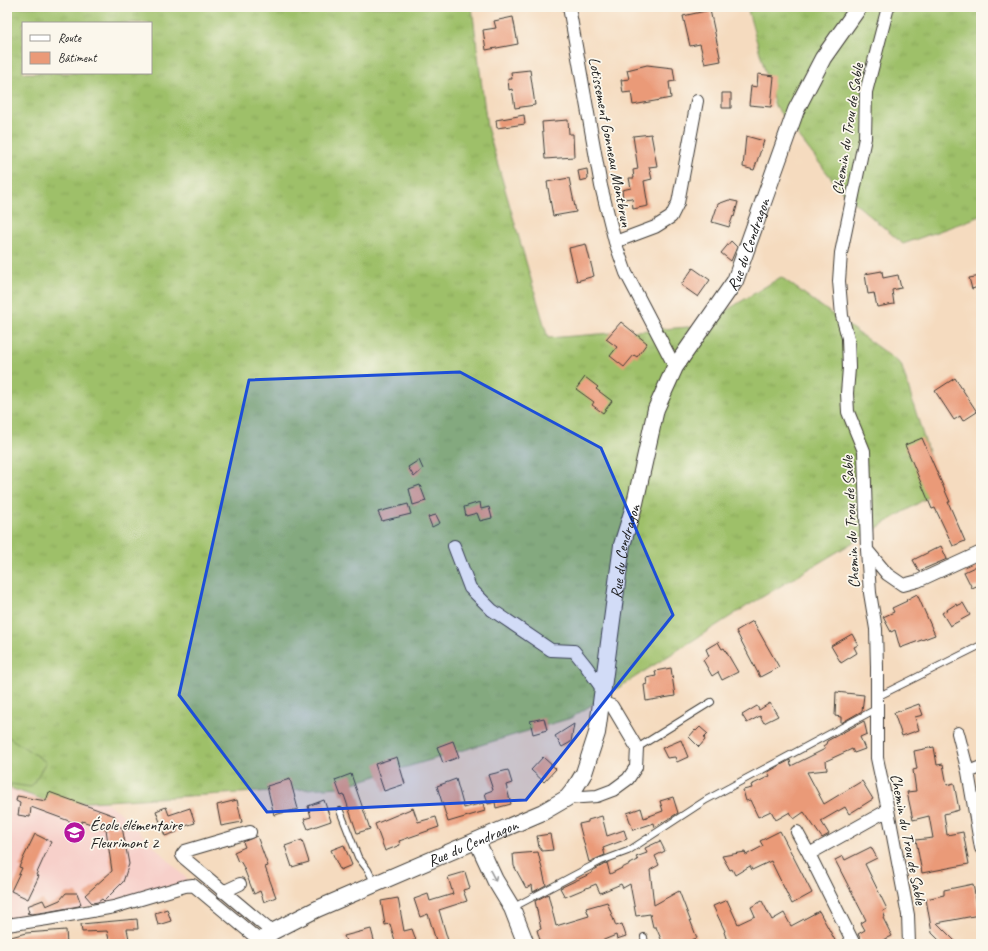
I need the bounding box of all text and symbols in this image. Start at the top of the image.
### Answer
legend [22,22,152,74]
text: Route [58,30,82,46]
text: Bâtiment [58,50,97,66]
street label: Lotissement Gonneau Montbrun [584,56,636,230]
street label: Chemin du Trou de Sable [828,60,869,196]
street label: Rue du Cendragon [723,195,775,295]
street label: Chemin du Trou de Sable [837,453,864,589]
street label: Rue du Cendragon [606,501,645,600]
street label: Chemin du Trou de Sable [886,772,931,908]
place label: École élémentaire Fleurimont 2 [90,815,184,853]
street label: Rue du Cendragon [425,815,522,871]
school or university icon: École élémentaire Fleurimont 2 [61,820,87,846]
one-way arrow [490,870,497,882]

